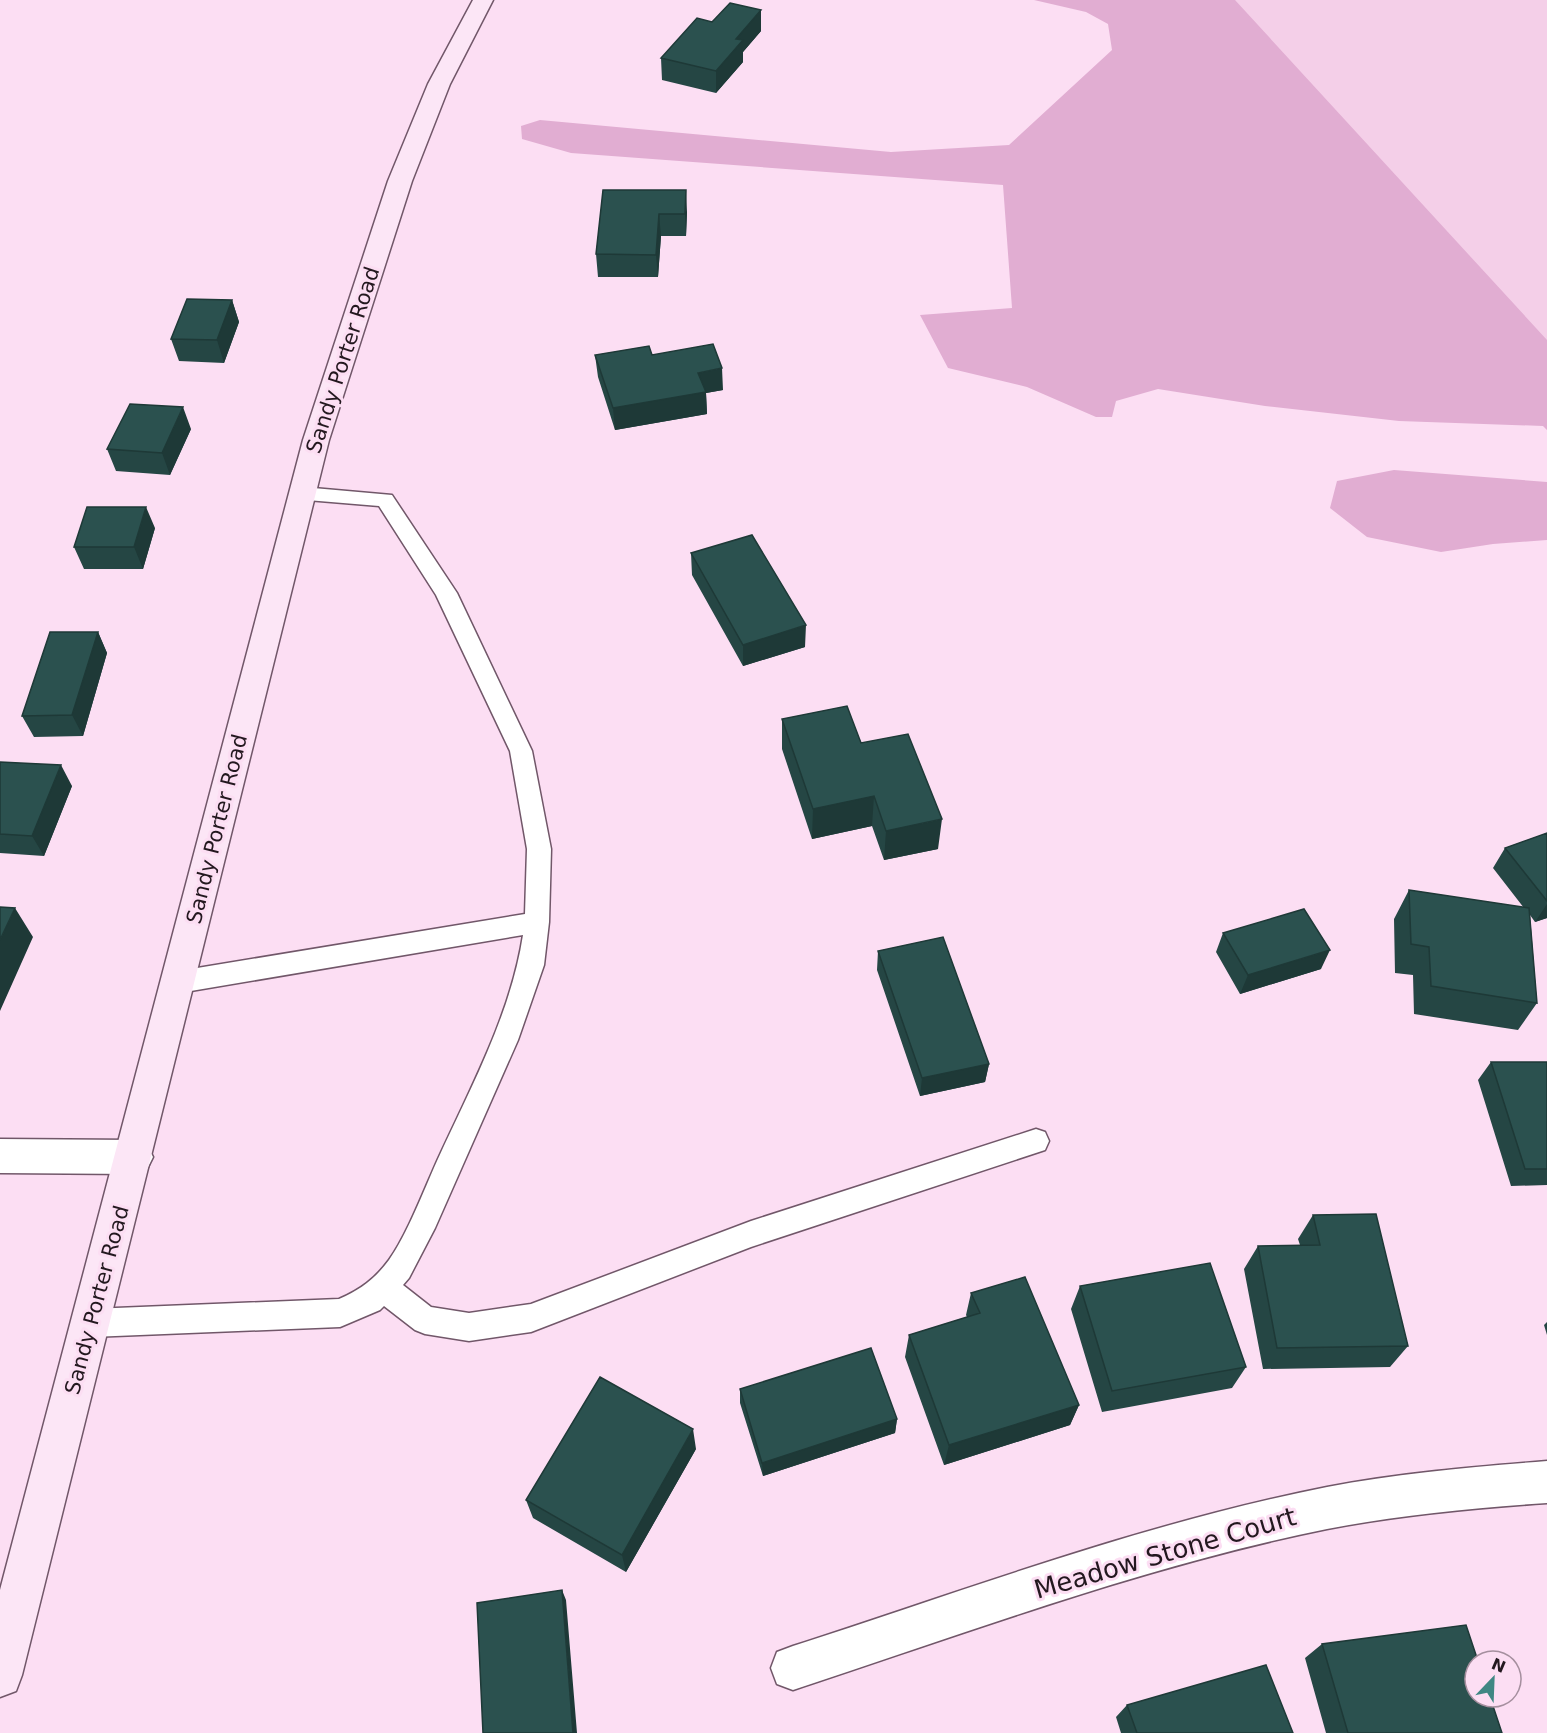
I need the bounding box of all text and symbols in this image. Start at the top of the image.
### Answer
street label: Sandy Porter Road [302,264,384,456]
street label: Sandy Porter Road [182,732,252,926]
street label: Sandy Porter Road [60,1203,134,1397]
street label: Meadow Stone Court [1031,1501,1299,1605]
north arrow [1463,1649,1523,1709]
text: N [1489,1654,1509,1677]

